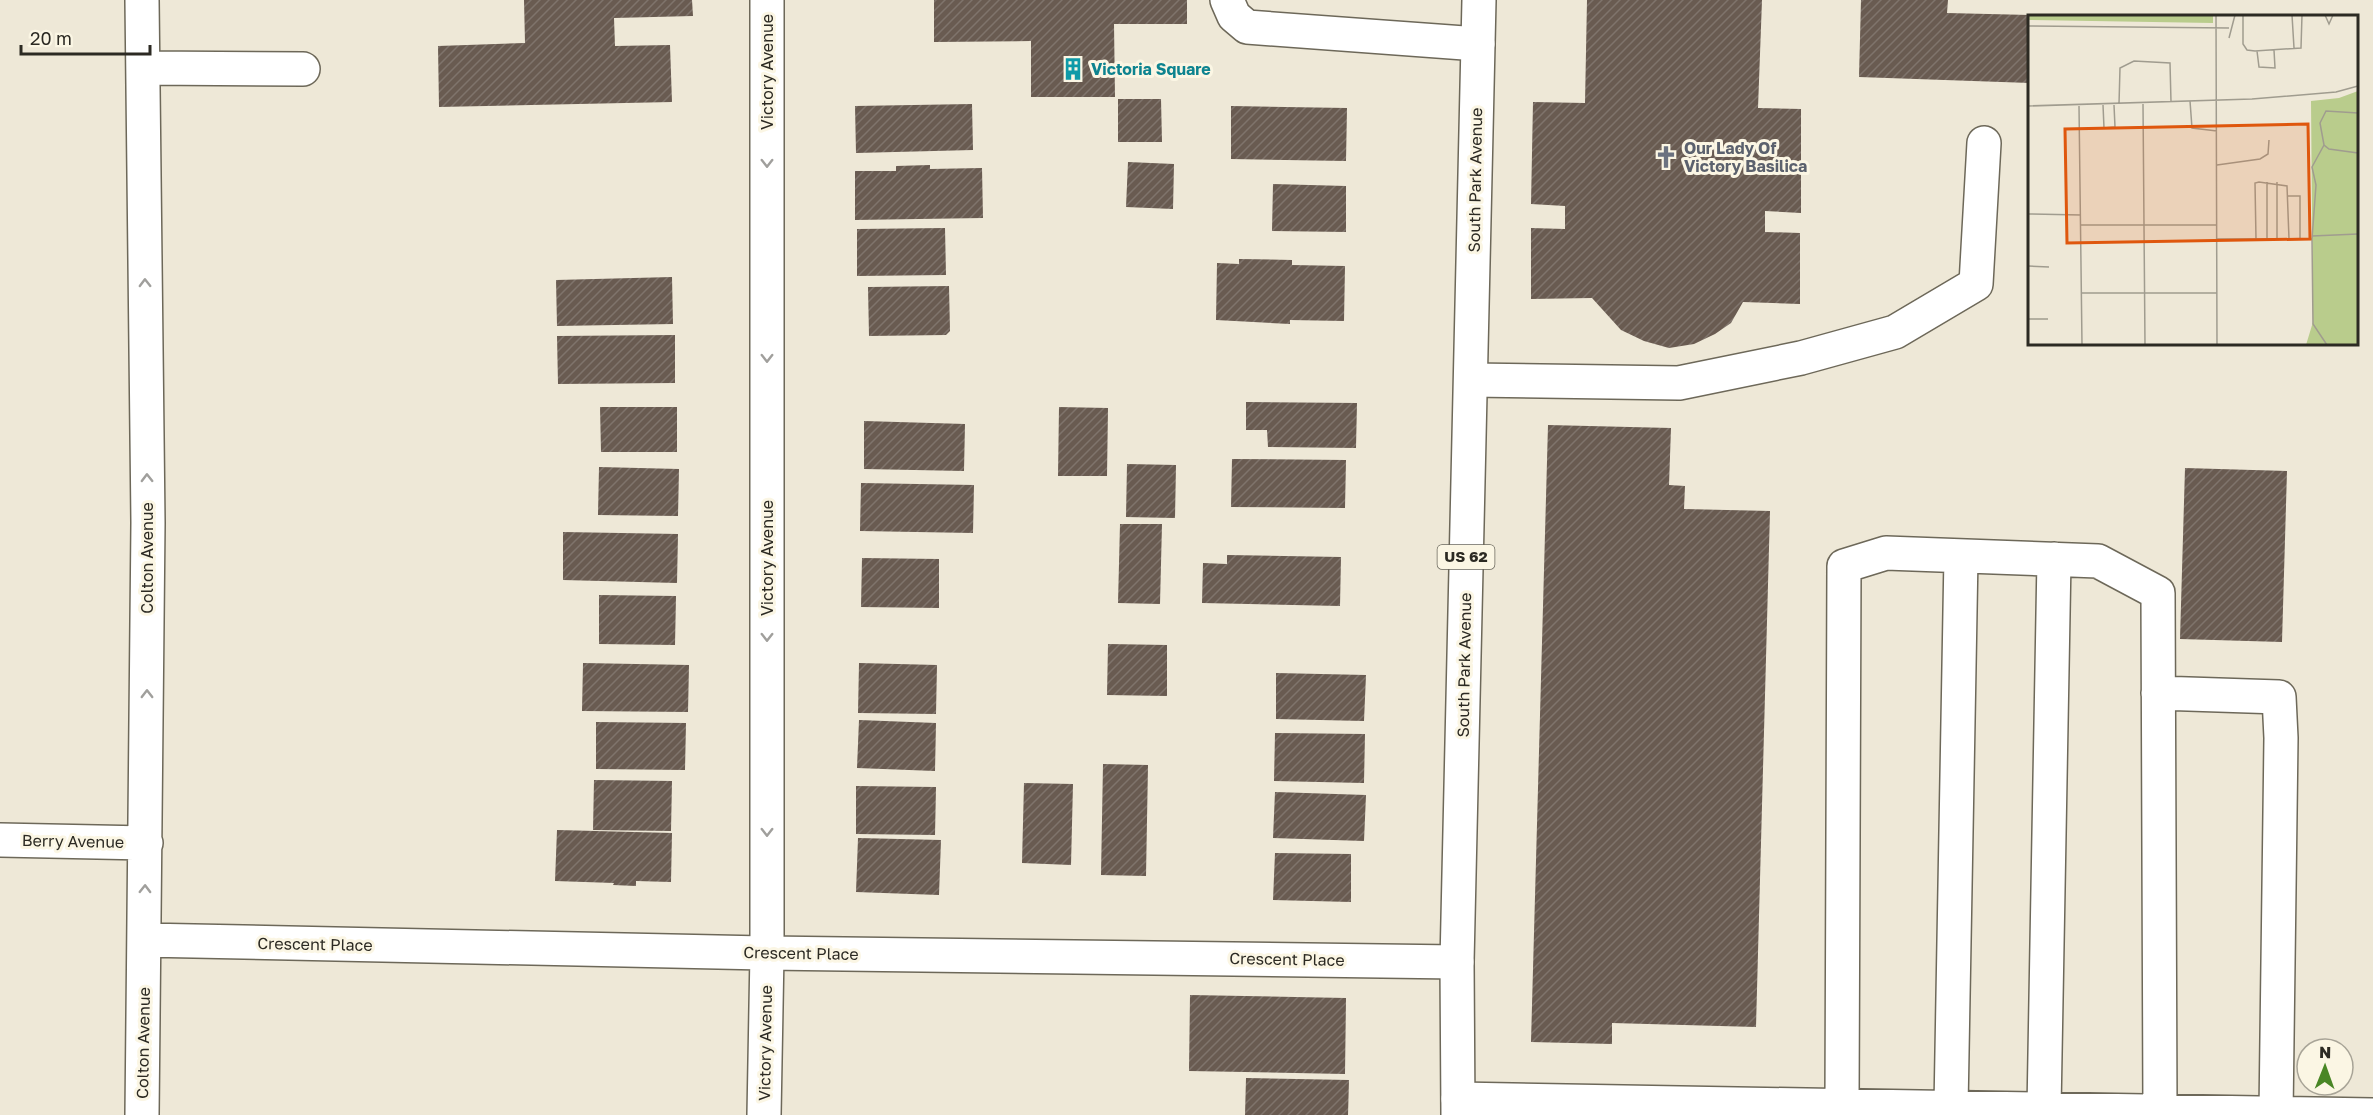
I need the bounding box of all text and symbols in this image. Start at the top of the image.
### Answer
street label: Victory Avenue [757,14,777,130]
inset map [2028,15,2358,345]
scale bar [21,18,150,56]
text: 20 m [30,27,72,49]
building icon: Victoria Square [1060,56,1086,82]
place label: Victoria Square [1091,59,1211,79]
street label: South Park Avenue [1464,107,1486,253]
place label: Our Lady Of Victory Basilica [1684,138,1807,176]
church icon: Our Lady Of Victory Basilica [1653,144,1679,170]
one-way arrow [761,159,773,168]
one-way arrow [139,278,151,287]
one-way arrow [761,354,773,363]
one-way arrow [141,473,153,482]
street label: Victory Avenue [757,500,777,616]
street label: Colton Avenue [137,502,157,614]
road number: US 62 [1438,545,1494,569]
street label: South Park Avenue [1453,592,1475,738]
one-way arrow [761,633,773,642]
one-way arrow [141,689,153,698]
one-way arrow [761,828,773,837]
street label: Berry Avenue [22,830,124,852]
one-way arrow [139,884,151,893]
street label: Crescent Place [257,933,373,955]
street label: Crescent Place [743,942,859,964]
street label: Crescent Place [1229,948,1345,970]
street label: Victory Avenue [754,985,776,1101]
street label: Colton Avenue [132,987,154,1099]
north arrow [2295,1037,2355,1097]
text: N [2319,1042,2332,1062]

